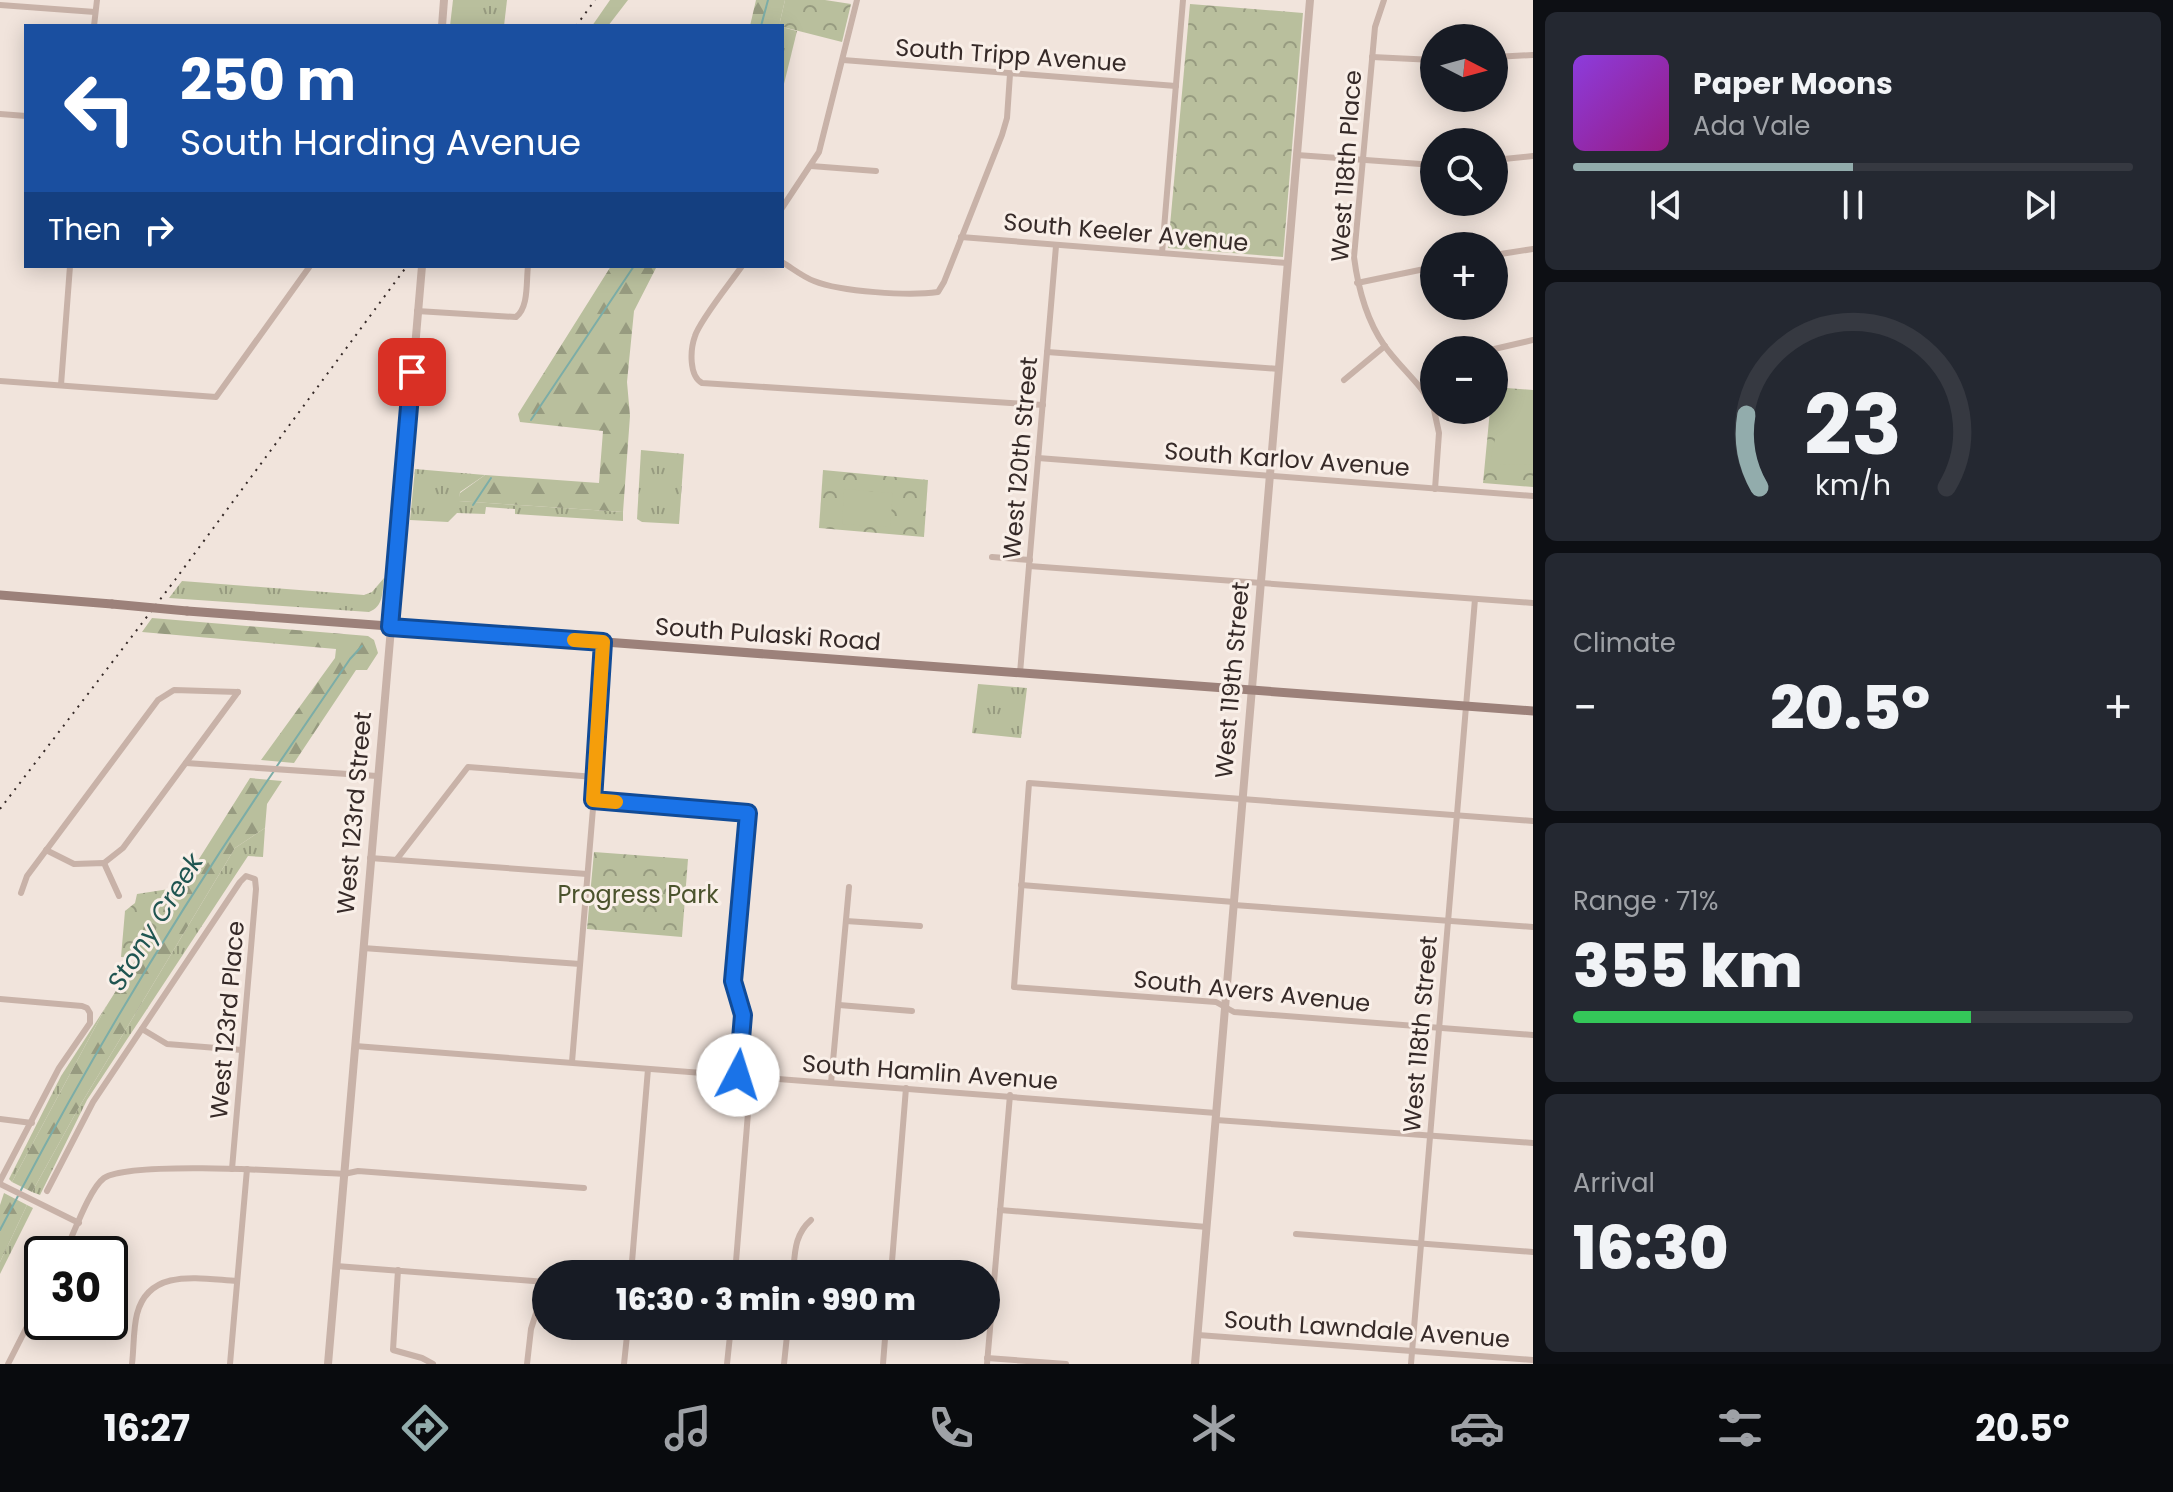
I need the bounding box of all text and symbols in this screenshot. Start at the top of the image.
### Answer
north arrow [1420,24,1508,112]
map controls [1420,24,1508,424]
street label: South Tripp Avenue [894,30,1128,80]
text: 250 m [180,41,356,120]
icon: left [48,56,152,160]
text: Paper Moons [1693,62,1893,105]
street label: West 118th Place [1323,69,1369,263]
text: Ada Vale [1693,108,1810,144]
text: South Harding Avenue [180,117,581,168]
button: search [1420,128,1508,216]
icon: previous [1644,183,1688,227]
icon: pause [1831,183,1875,227]
icon: next [2018,183,2062,227]
street label: South Keeler Avenue [1002,205,1250,259]
text: Then [48,208,121,251]
icon: right [137,208,181,252]
button: + [1420,232,1508,320]
button: − [1420,336,1508,424]
pin [378,338,446,406]
icon: arrive [390,350,434,394]
street label: West 120th Street [995,355,1045,561]
text: 23 [1804,366,1902,482]
street label: South Karlov Avenue [1163,434,1411,484]
text: km/h [1815,465,1891,505]
street label: West 119th Street [1207,580,1257,780]
street label: South Pulaski Road [654,610,882,658]
text: Climate [1573,625,1676,661]
text: 20.5° [1770,666,1930,750]
text: − [1573,677,1597,738]
text: + [2103,677,2133,738]
street label: West 123rd Street [329,710,379,916]
water label: Stony Creek [98,845,212,998]
park label: Progress Park [557,878,719,911]
text: Range · 71% [1573,883,1718,919]
street label: West 123rd Place [202,920,252,1120]
text: 355 km [1573,924,1803,1008]
street label: West 118th Street [1395,934,1445,1134]
street label: South Avers Avenue [1132,962,1372,1020]
position arrow [696,1033,780,1117]
street label: South Hamlin Avenue [801,1047,1059,1097]
text: Arrival [1573,1165,1655,1201]
text: 16:30 [1573,1206,1728,1290]
speed limit sign: 30 [24,1236,128,1340]
text: 16:30 · 3 min · 990 m [616,1278,916,1321]
street label: South Lawndale Avenue [1223,1303,1511,1355]
icon: directions [397,1400,453,1456]
icon: music [660,1400,716,1456]
icon: phone [923,1400,979,1456]
icon: climate [1186,1400,1242,1456]
icon: car [1449,1400,1505,1456]
icon: filters [1712,1400,1768,1456]
text: 16:27 [104,1403,190,1454]
text: 20.5° [1975,1403,2069,1454]

